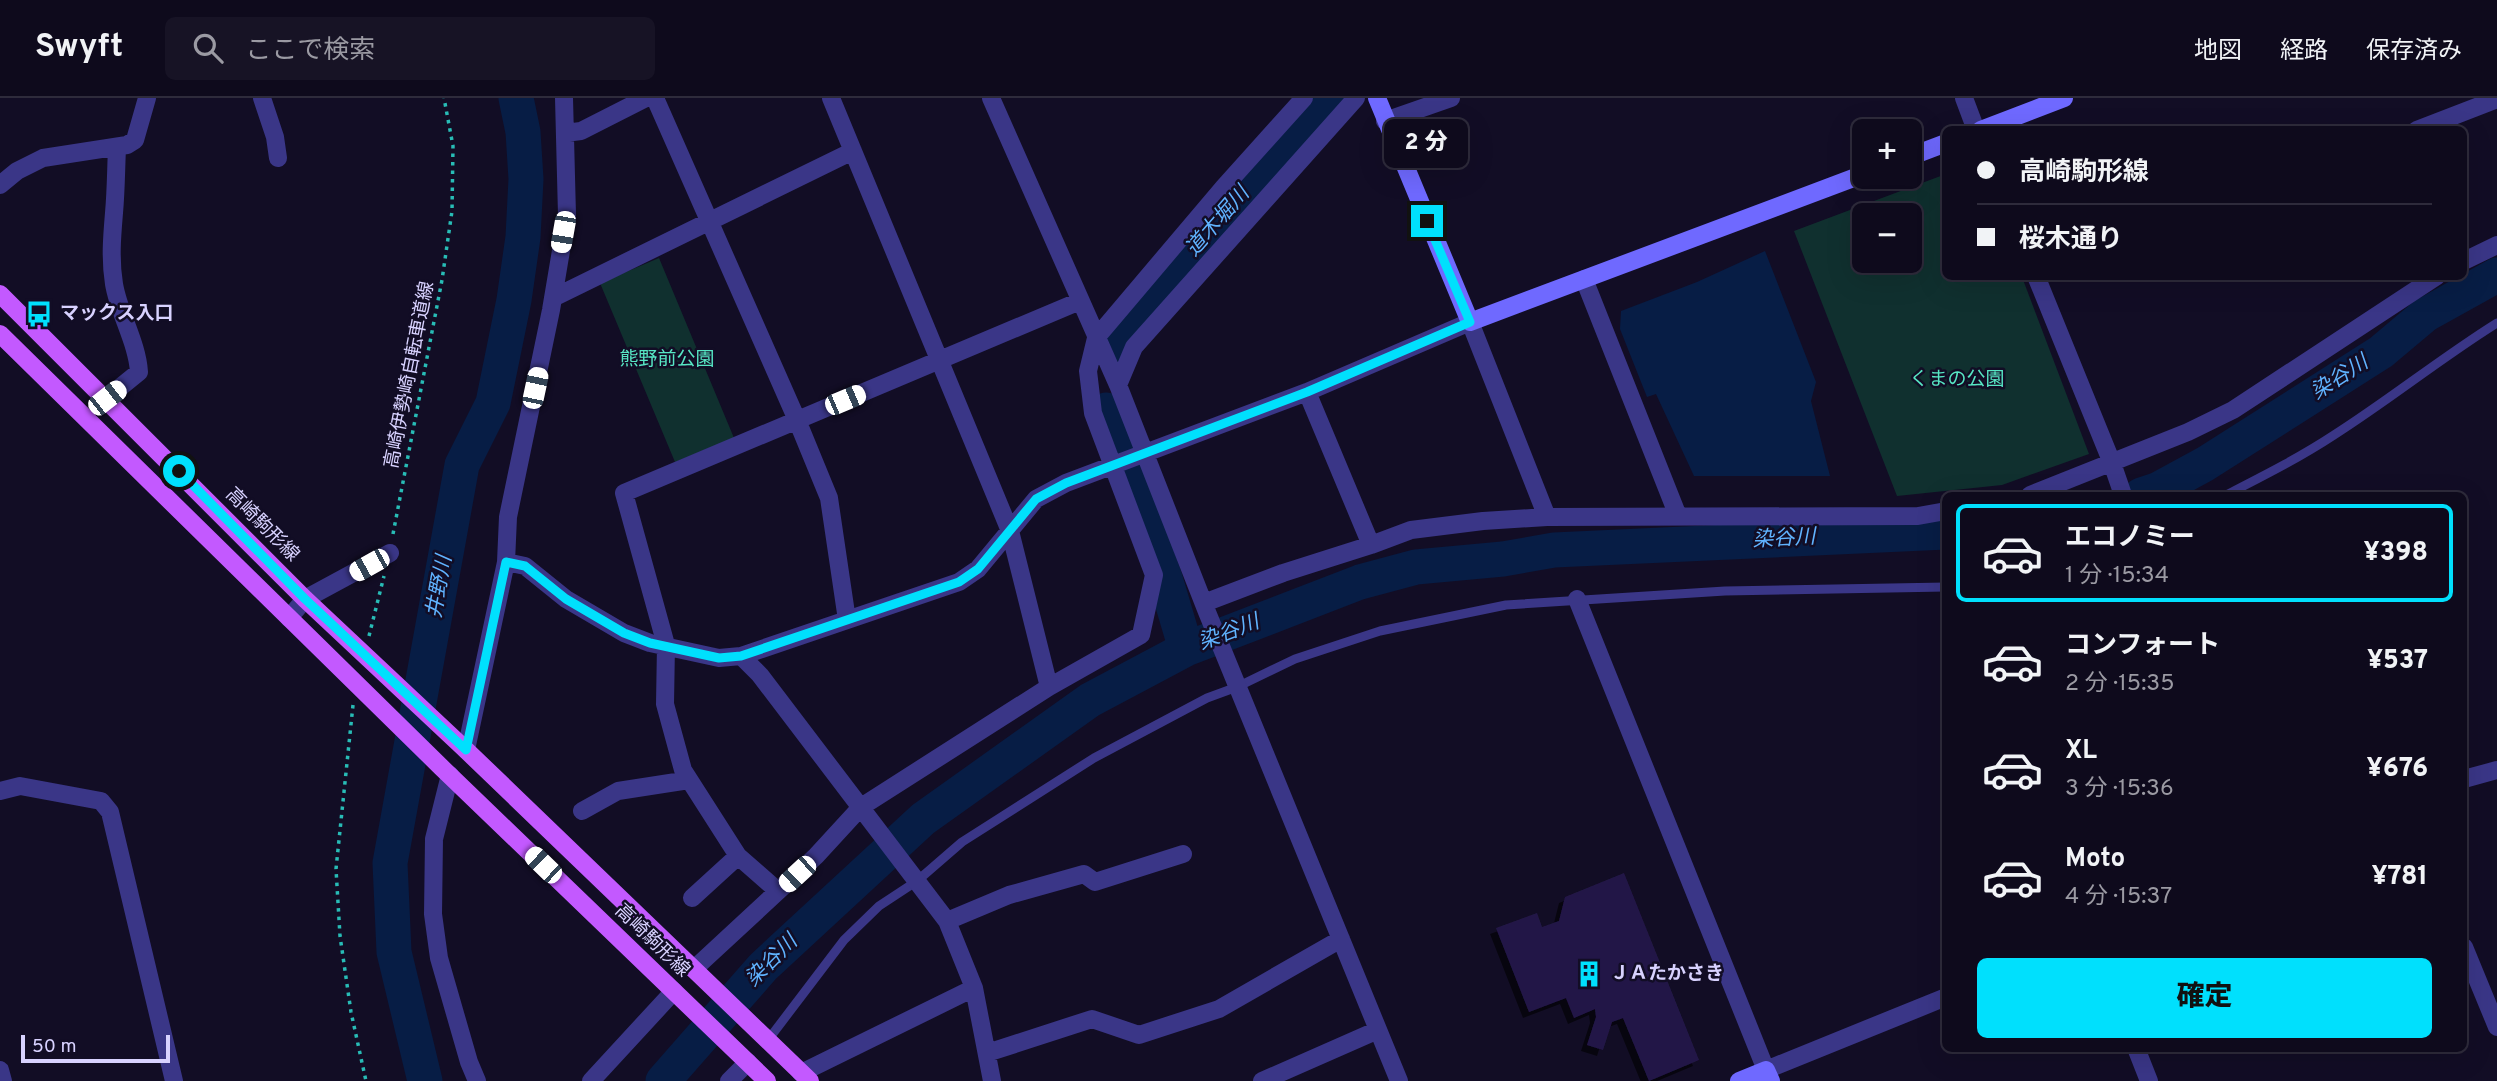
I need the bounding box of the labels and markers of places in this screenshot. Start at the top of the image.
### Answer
bus stop icon: マックス入口 [24,299,54,329]
place label: マックス入口 [60,302,173,326]
building icon: ＪＡたかさき [1574,959,1604,989]
place label: ＪＡたかさき [1610,962,1724,986]

